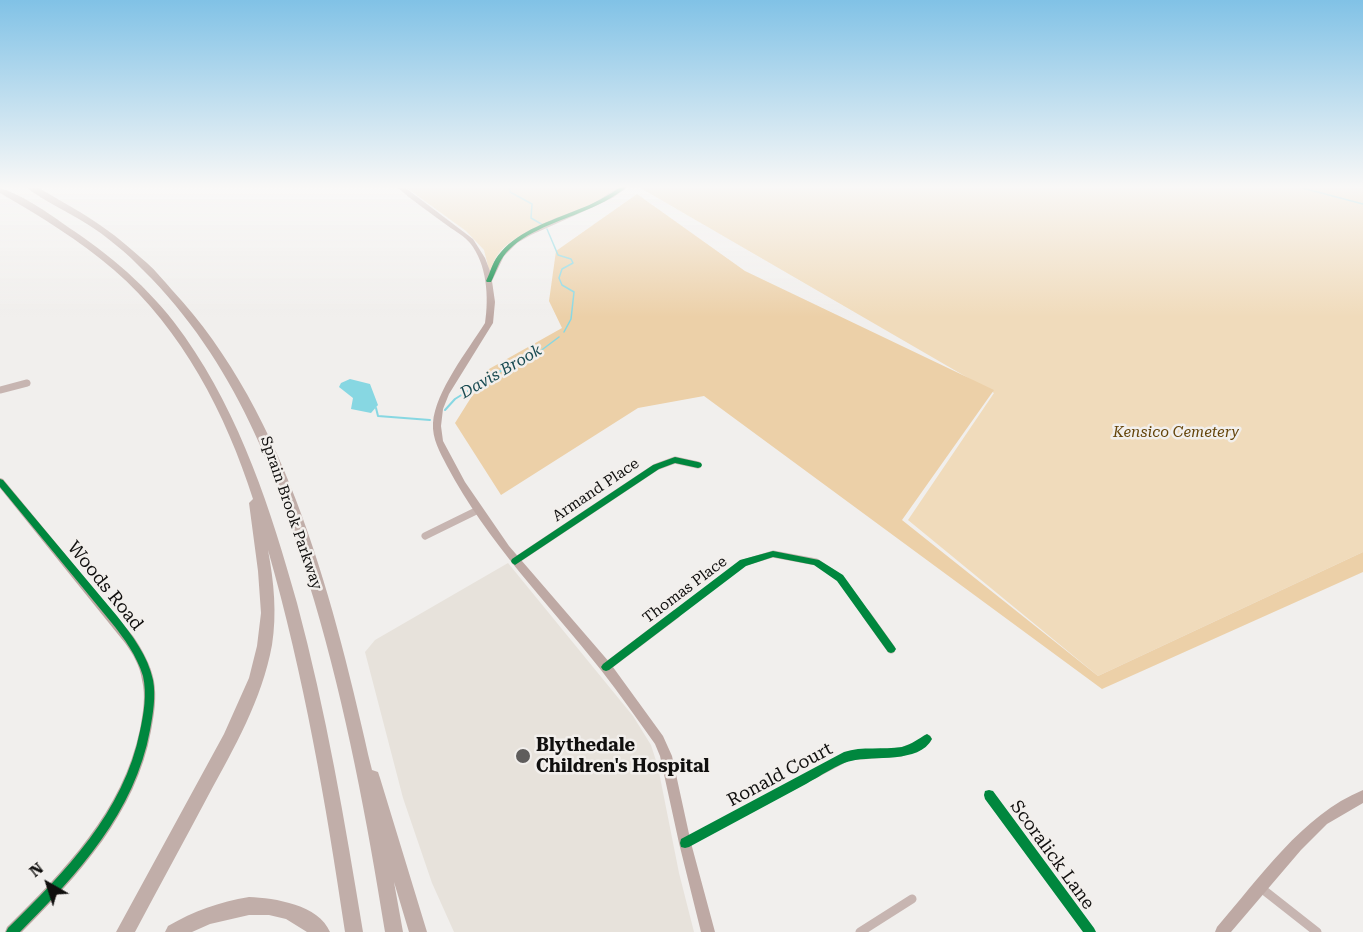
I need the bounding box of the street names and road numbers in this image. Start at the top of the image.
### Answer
street label: Sprain Brook Parkway [256,434,326,592]
street label: Armand Place [549,454,643,526]
street label: Woods Road [62,537,148,635]
street label: Thomas Place [639,553,731,627]
street label: Ronald Court [724,738,836,812]
street label: Scoralick Lane [1005,796,1099,914]

